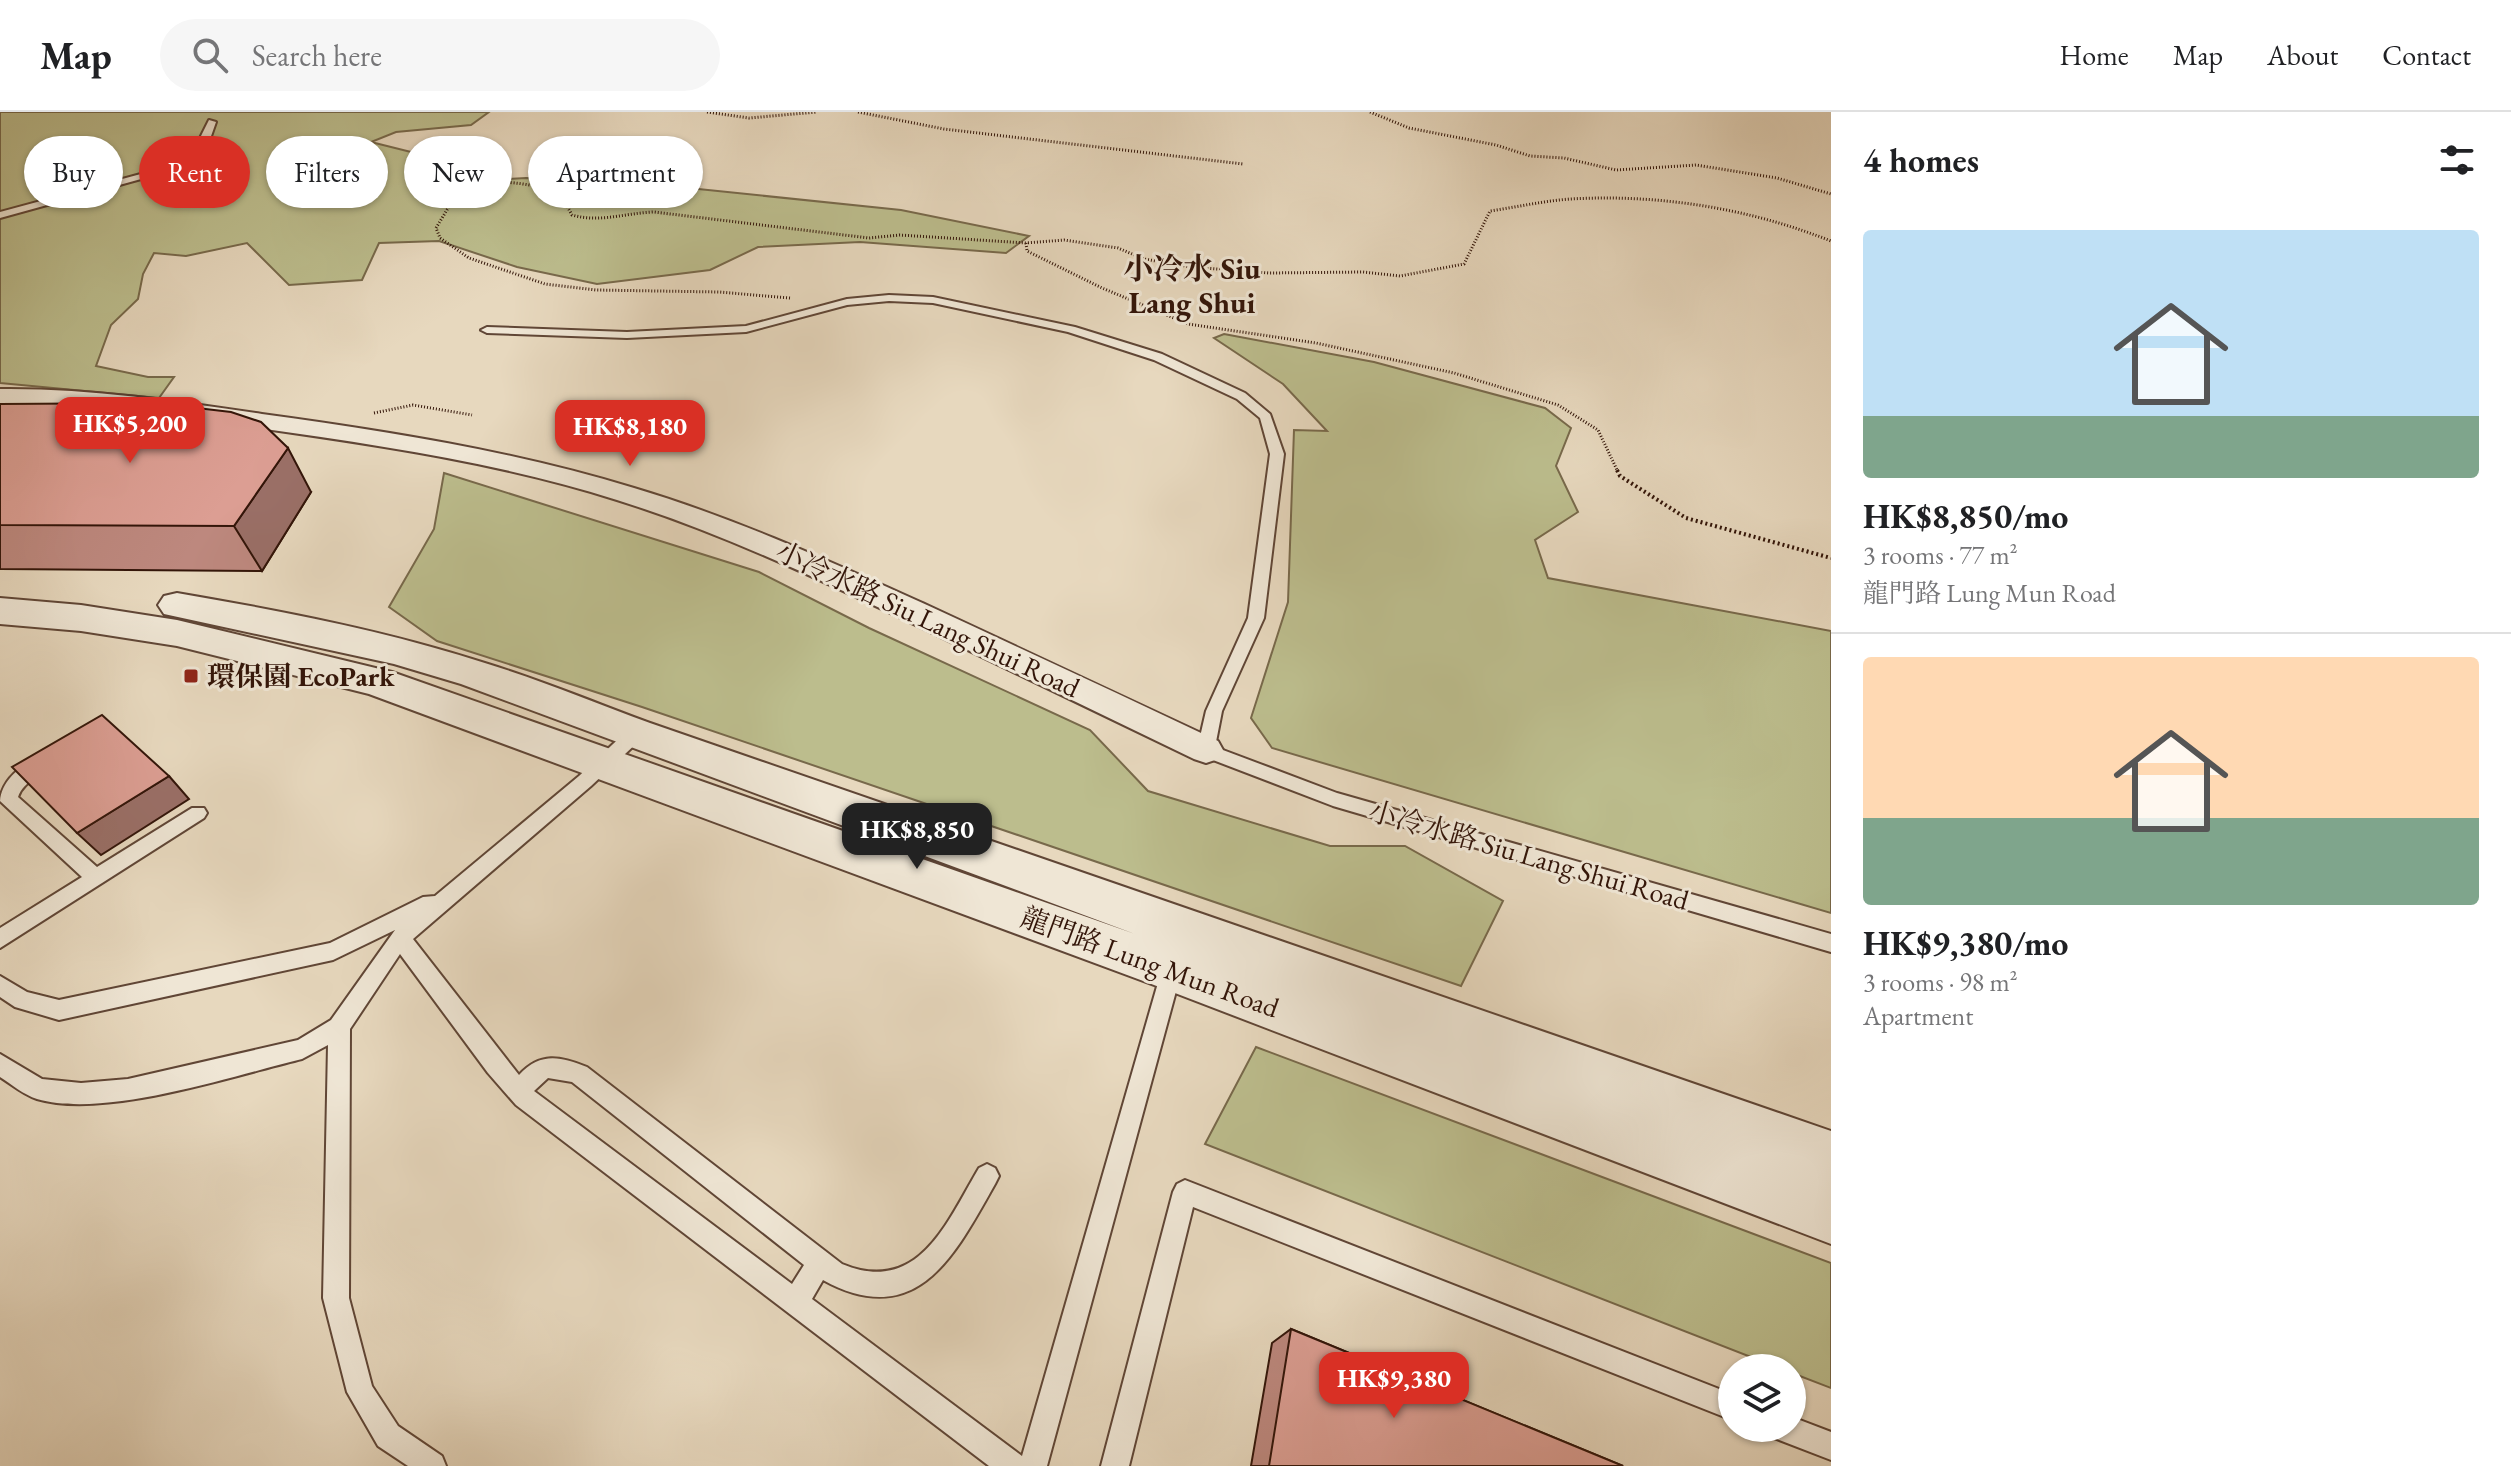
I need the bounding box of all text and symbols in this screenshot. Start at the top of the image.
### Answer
search box [160,19,720,91]
text: Map [40,31,112,80]
icon: search [188,33,232,77]
text: Search here [252,36,382,75]
text: Home [2059,37,2129,73]
text: Map [2173,37,2223,73]
text: About [2267,37,2338,73]
text: Contact [2382,37,2471,73]
chip: Buy [24,136,123,208]
chip: Rent [139,136,250,208]
chip: Filters [266,136,388,208]
chip: New [404,136,512,208]
chip: Apartment [528,136,703,208]
text: 4 homes [1863,138,1979,182]
icon: filters [2435,138,2479,182]
district label: 小冷水 Siu Lang Shui [1123,249,1261,322]
icon: home [2099,282,2243,426]
pin: HK$5,200 [47,397,213,465]
pin: HK$8,180 [547,400,713,468]
text: HK$5,200 [73,406,187,440]
text: HK$8,180 [573,409,687,443]
text: HK$8,850/mo [1863,494,2068,538]
street label: 小冷水路 Siu Lang Shui Road [770,533,1086,706]
text: 3 rooms · 77 m² [1863,538,2018,572]
text: 龍門路 Lung Mun Road [1863,576,2116,610]
place label: 環保園 EcoPark [207,658,395,694]
marker: 環保園 EcoPark [182,667,200,685]
icon: home [2099,709,2243,853]
street label: 小冷水路 Siu Lang Shui Road [1365,792,1694,918]
pin: HK$8,850 [834,803,1000,871]
text: HK$8,850 [860,812,974,846]
street label: 龍門路 Lung Mun Road [1016,899,1285,1026]
text: HK$9,380/mo [1863,921,2068,965]
text: 3 rooms · 98 m² [1863,965,2018,999]
text: Apartment [1863,999,1973,1033]
pin: HK$9,380 [1311,1352,1477,1420]
map controls [1718,1354,1806,1442]
button: layers [1718,1354,1806,1442]
text: HK$9,380 [1337,1361,1451,1395]

